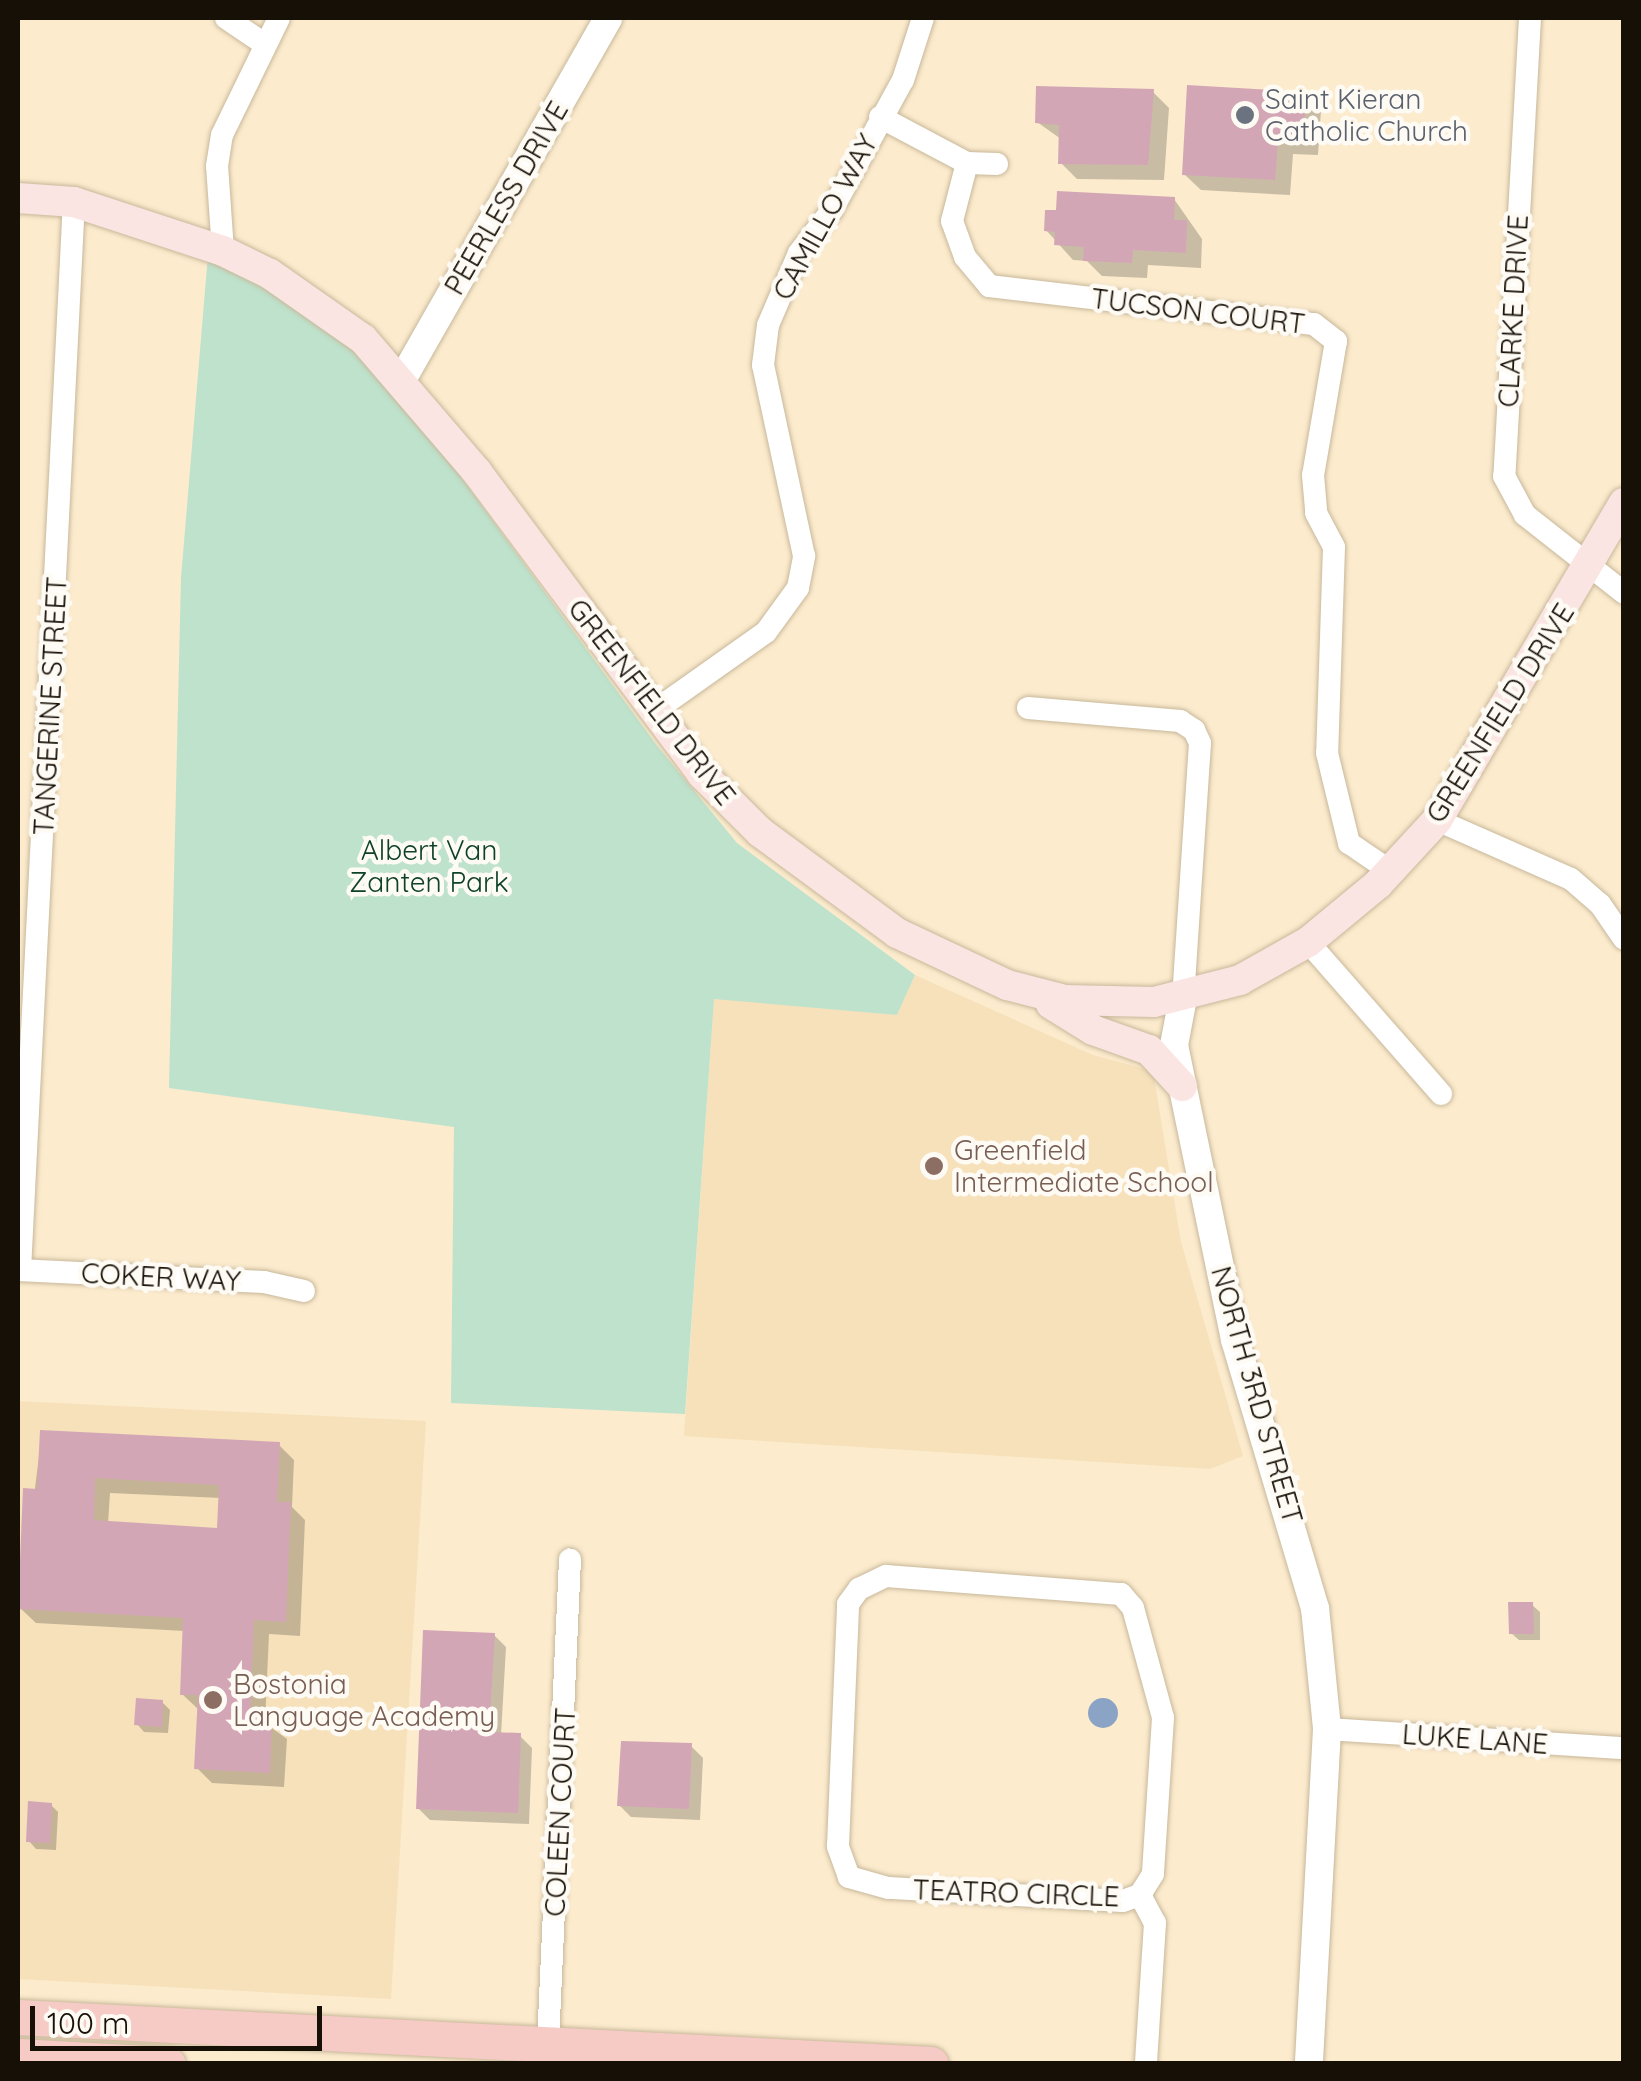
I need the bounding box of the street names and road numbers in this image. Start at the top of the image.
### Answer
street label: PEERLESS DRIVE [437,95,575,301]
street label: CAMILLO WAY [766,128,884,306]
street label: CLARKE DRIVE [1491,214,1535,408]
street label: TUCSON COURT [1089,281,1307,341]
street label: TANGERINE STREET [26,576,74,836]
street label: GREENFIELD DRIVE [561,592,743,812]
street label: GREENFIELD DRIVE [1419,597,1581,829]
street label: COKER WAY [80,1256,242,1298]
street label: NORTH 3RD STREET [1204,1262,1310,1528]
street label: COLEEN COURT [538,1707,582,1917]
street label: LUKE LANE [1401,1717,1549,1761]
street label: TEATRO CIRCLE [912,1873,1120,1913]

